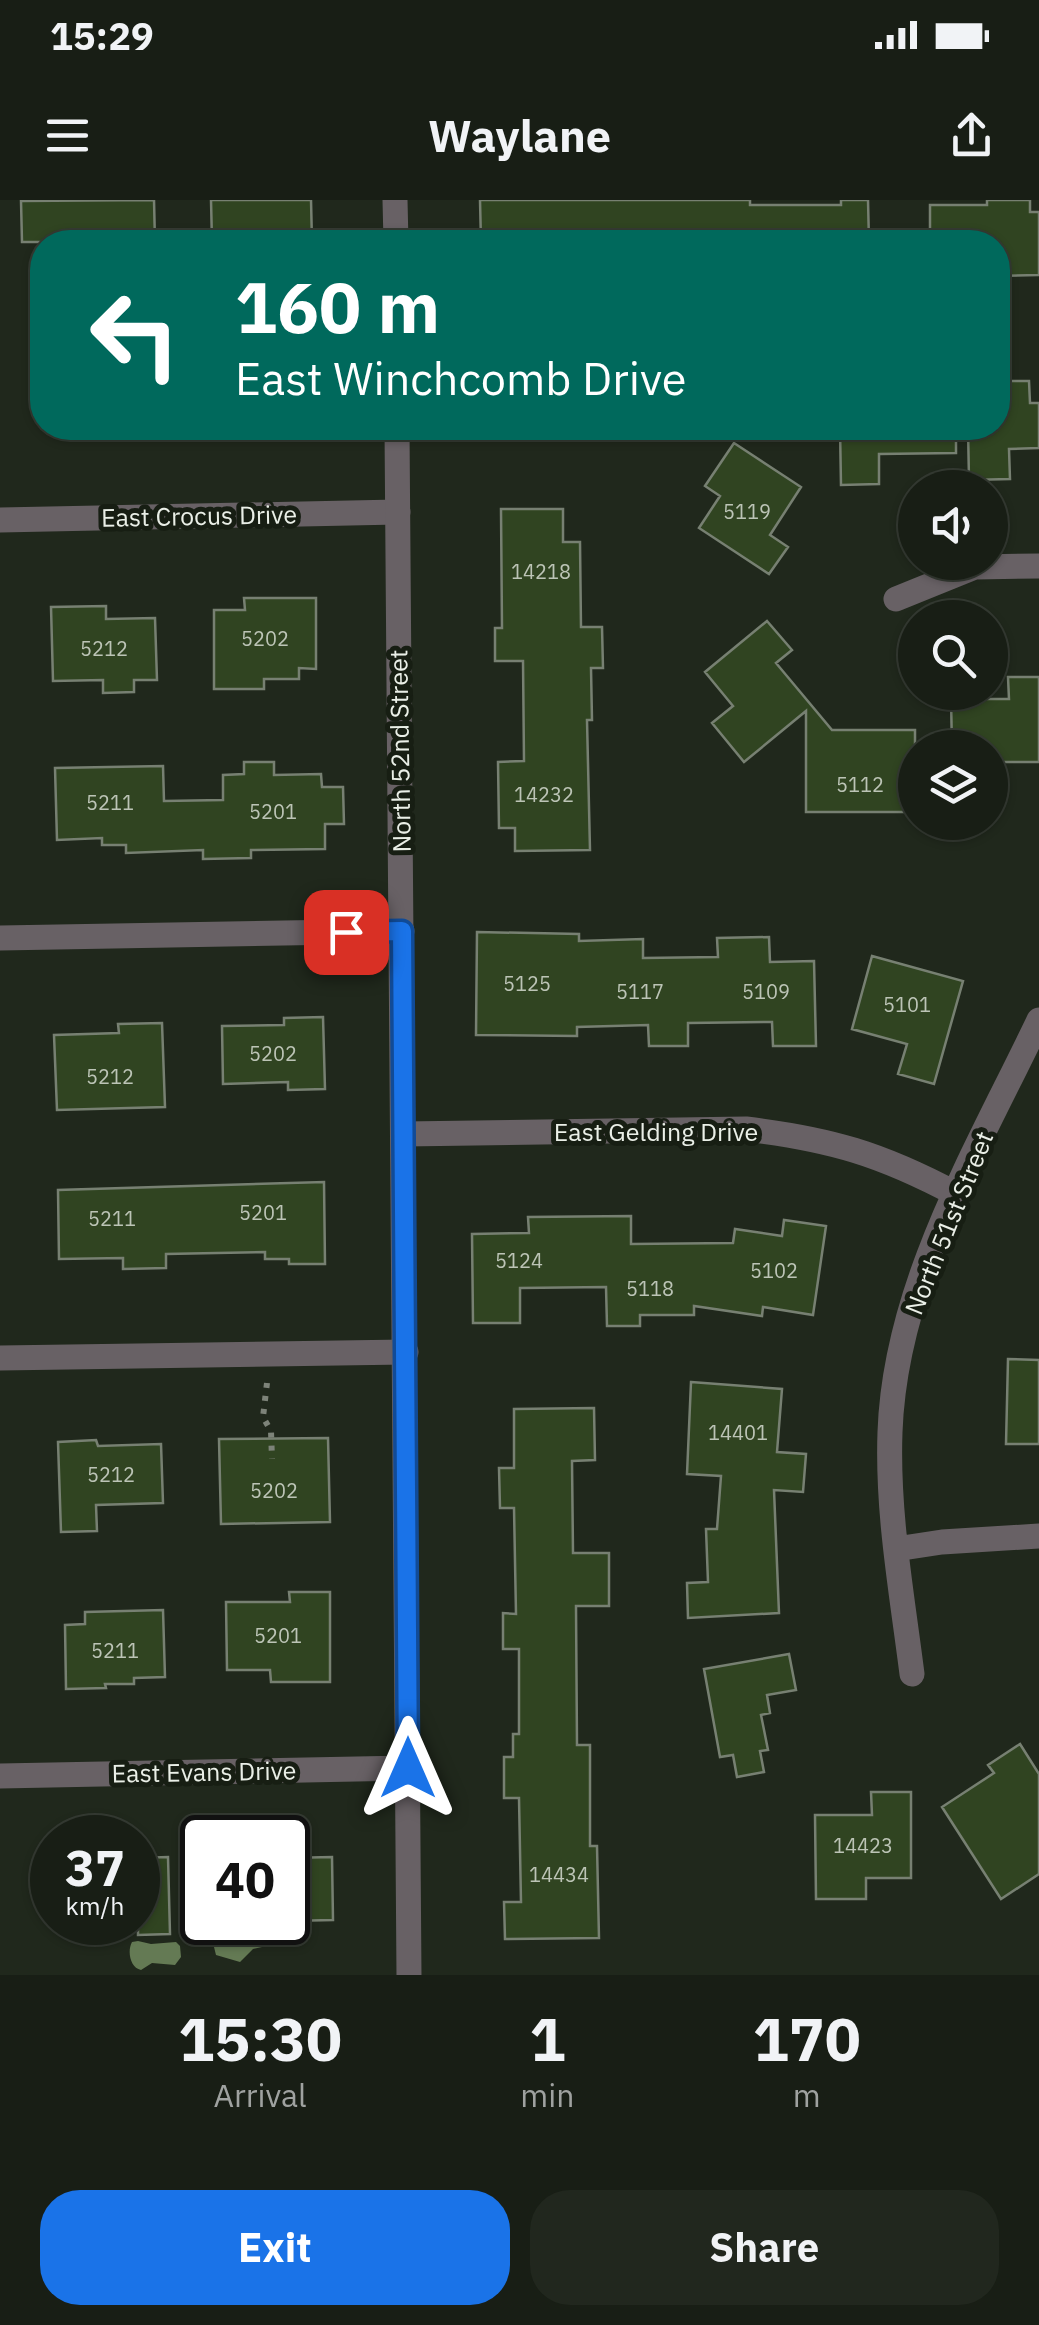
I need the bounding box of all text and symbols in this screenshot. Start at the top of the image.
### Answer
text: 15:29 [50,11,154,60]
text: Waylane [428,106,611,164]
icon: menu [40,108,95,163]
icon: share [944,108,999,163]
text: 160 m [235,261,440,352]
icon: left [70,270,200,400]
text: East Winchcomb Drive [235,349,686,407]
map controls [898,470,1008,840]
button: sound [898,470,1008,580]
street label: East Crocus Drive [101,497,297,534]
house number: 5119 [723,498,771,525]
house number: 14218 [511,558,571,585]
button: search [898,600,1008,710]
house number: 5202 [241,625,289,652]
house number: 5212 [80,635,128,662]
street label: North 52nd Street [381,649,418,853]
button: layers [898,730,1008,840]
house number: 5112 [836,771,884,798]
house number: 14232 [514,781,574,808]
house number: 5211 [86,789,134,816]
house number: 5201 [249,798,297,825]
pin [304,890,389,975]
icon: arrive [319,905,374,960]
house number: 5125 [503,970,551,997]
house number: 5117 [616,978,664,1005]
house number: 5109 [742,978,790,1005]
house number: 5101 [883,991,931,1018]
house number: 5202 [249,1040,297,1067]
house number: 5212 [86,1063,134,1090]
street label: East Gelding Drive [554,1115,758,1148]
street label: North 51st Street [897,1126,1000,1319]
house number: 5201 [239,1199,287,1226]
house number: 5211 [88,1205,136,1232]
house number: 5124 [495,1247,543,1274]
house number: 5102 [750,1257,798,1284]
house number: 5118 [626,1275,674,1302]
house number: 14401 [708,1419,768,1446]
house number: 5212 [87,1461,135,1488]
house number: 5202 [250,1477,298,1504]
house number: 5201 [254,1622,302,1649]
house number: 5211 [91,1637,139,1664]
position arrow [356,1716,460,1820]
street label: East Evans Drive [111,1753,297,1790]
speed limit sign: 40 [180,1815,310,1945]
house number: 14423 [833,1832,893,1859]
text: 37 [65,1835,125,1900]
house number: 14434 [529,1861,589,1888]
text: km/h [66,1889,124,1922]
text: 15:30 [178,1999,342,2078]
text: 1 [529,1999,565,2078]
text: 170 [753,1999,861,2078]
text: Arrival [214,2074,307,2116]
text: min [520,2074,574,2116]
text: m [793,2074,821,2116]
button: Exit [40,2190,510,2305]
button: Share [530,2190,999,2305]

